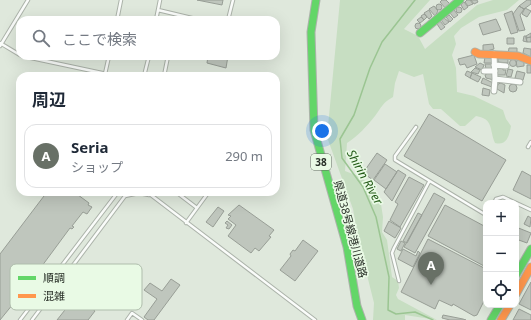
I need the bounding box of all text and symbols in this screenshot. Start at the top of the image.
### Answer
search box [16,16,280,60]
icon: search [30,27,52,49]
text: ここで検索 [62,29,137,49]
text: 周辺 [32,88,66,111]
your location [312,121,332,141]
text: Seria [71,137,108,157]
water label: Shirin River [343,146,388,209]
text: A [42,147,51,165]
text: 290 m [225,147,263,165]
road number: 38 [311,154,331,170]
text: ショップ [71,158,123,176]
street label: 県道38号線港川道路 [331,178,371,280]
map controls [483,200,519,308]
button: + [483,200,519,236]
button: − [483,236,519,272]
pin: A [418,252,444,285]
legend [10,264,142,310]
text: 順調 [43,270,65,285]
button: locate [483,272,519,308]
text: 混雑 [43,288,65,303]

